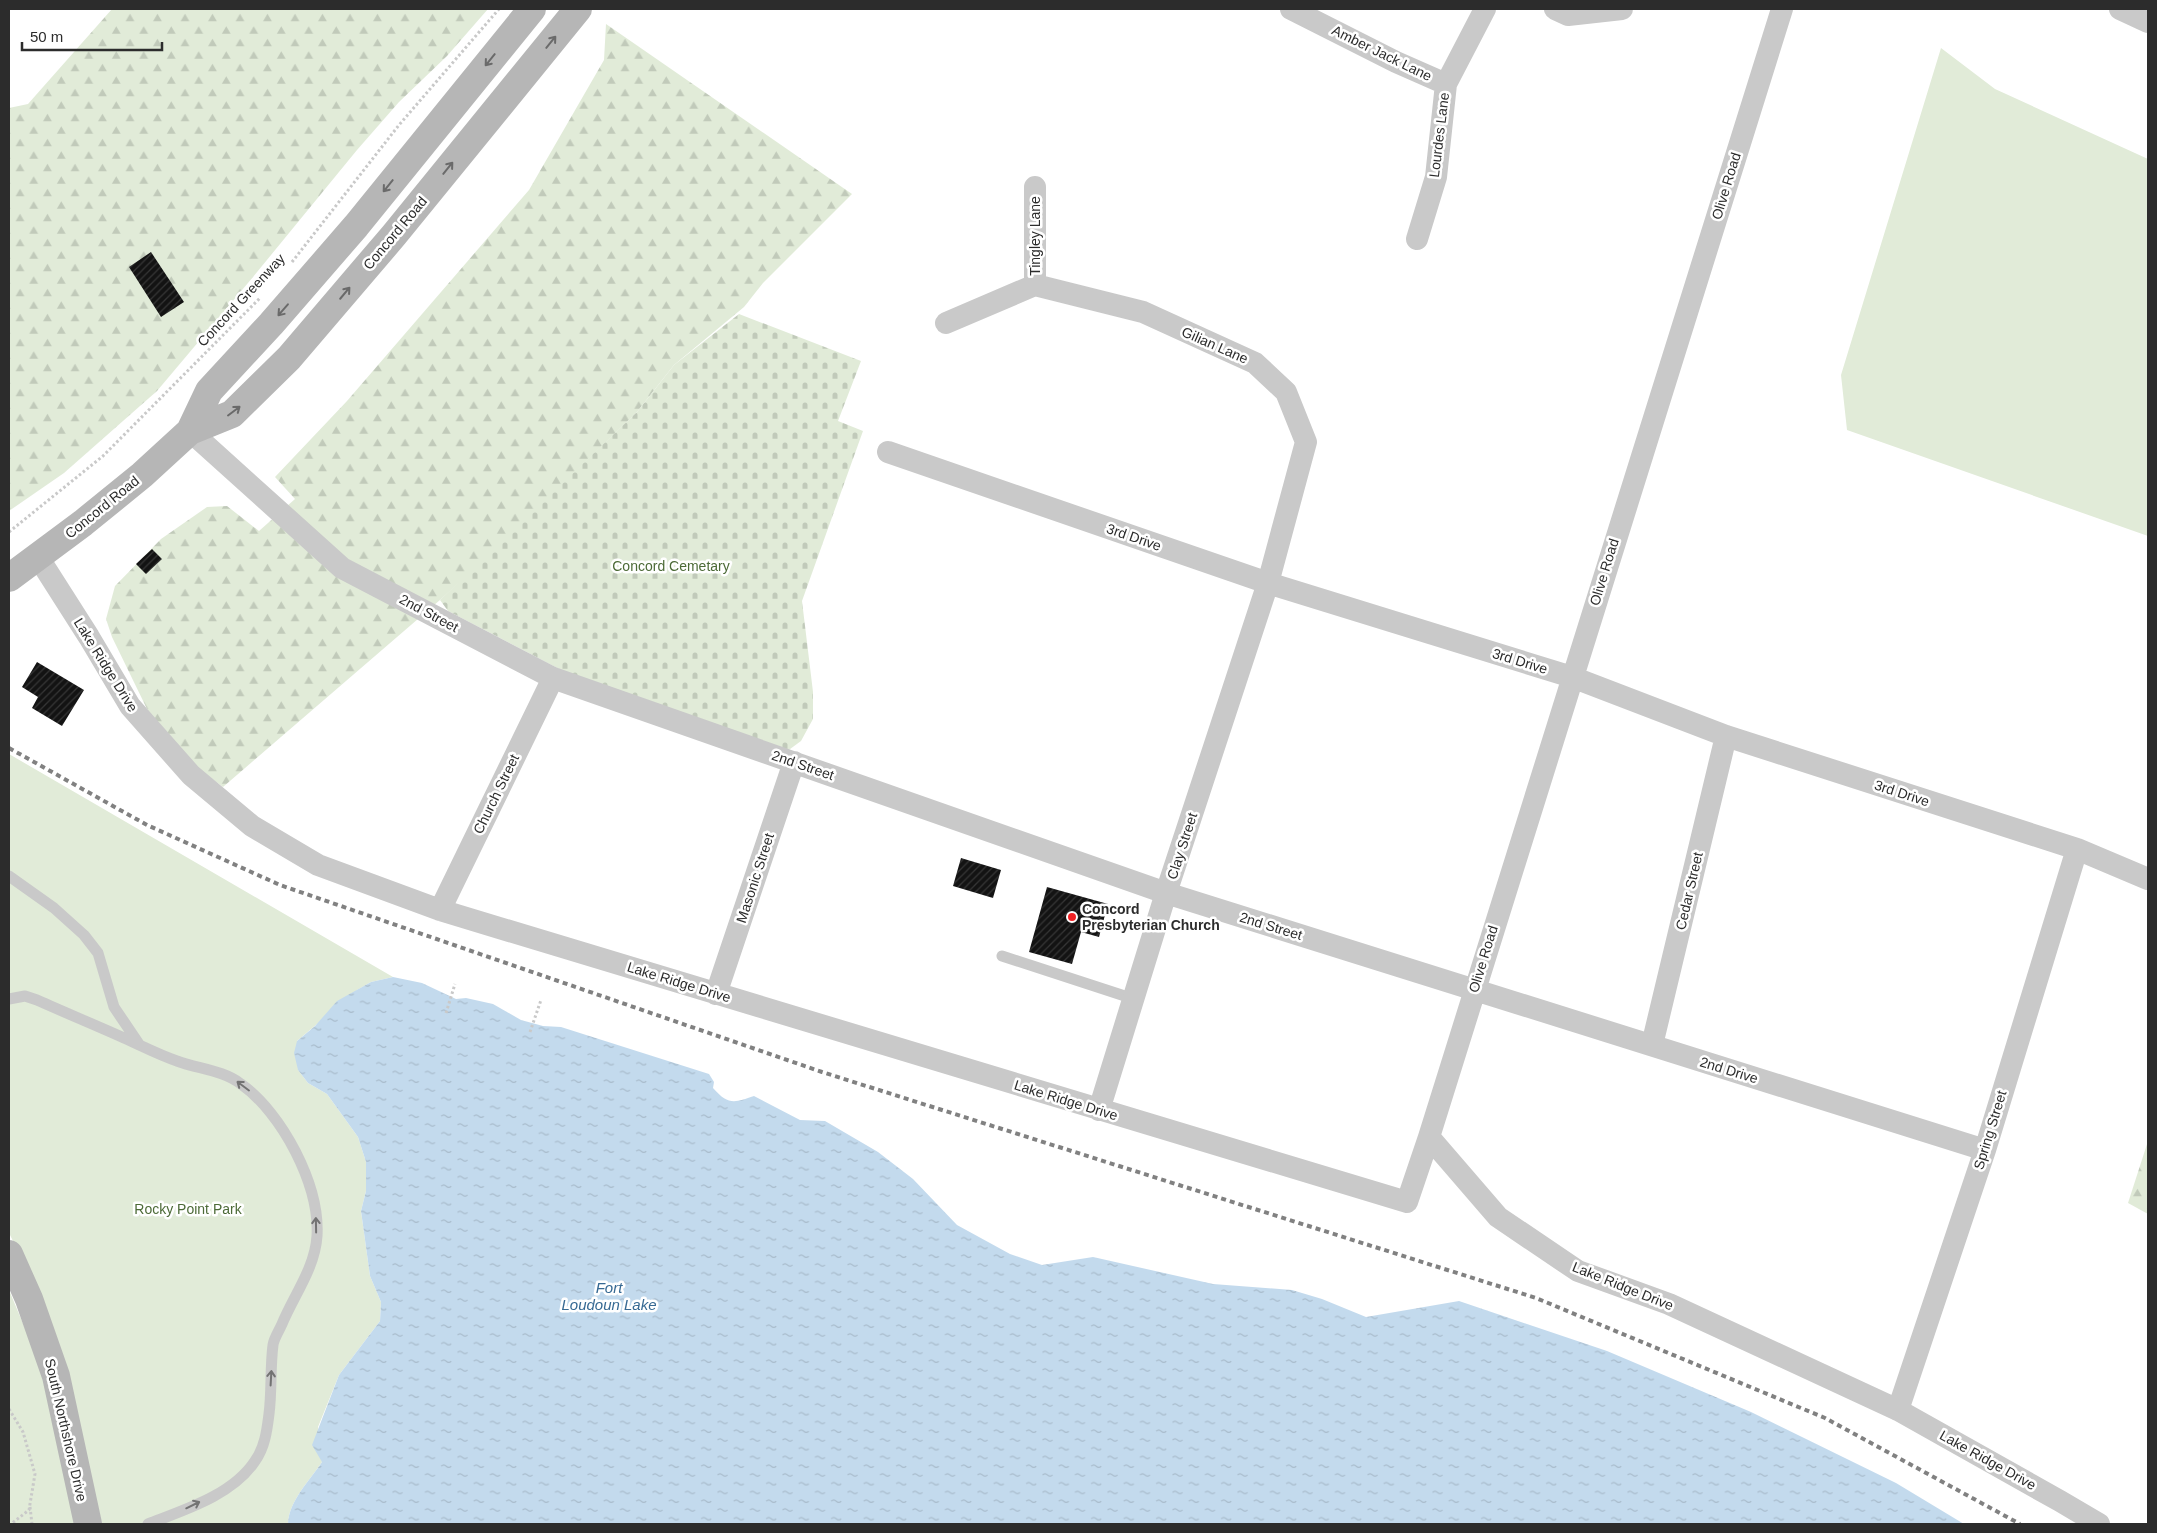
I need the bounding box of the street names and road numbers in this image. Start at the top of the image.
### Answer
street label: Amber Jack Lane [1330,22,1435,84]
street label: Lourdes Lane [1426,91,1452,178]
street label: Olive Road [1708,151,1744,221]
street label: Concord Road [360,193,430,273]
street label: Tingley Lane [1027,196,1043,276]
street label: Concord Greenway [194,250,288,350]
street label: Gilian Lane [1179,323,1251,367]
street label: Concord Road [62,472,142,542]
street label: 3rd Drive [1105,520,1164,554]
street label: Olive Road [1586,537,1622,607]
street label: 2nd Street [397,591,461,635]
street label: Lake Ridge Drive [71,615,141,715]
street label: 3rd Drive [1491,645,1550,677]
street label: 2nd Street [770,747,836,783]
street label: Church Street [470,752,522,836]
street label: 3rd Drive [1873,777,1932,809]
street label: Clay Street [1164,810,1200,881]
street label: Masonic Street [733,831,777,925]
street label: Cedar Street [1672,850,1706,931]
street label: 2nd Street [1238,909,1304,943]
street label: Olive Road [1465,924,1501,994]
street label: Lake Ridge Drive [625,959,733,1005]
street label: 2nd Drive [1698,1054,1760,1086]
street label: Lake Ridge Drive [1012,1077,1120,1123]
street label: Spring Street [1970,1088,2010,1171]
street label: Lake Ridge Drive [1570,1258,1676,1314]
street label: South Northshore Drive [42,1357,90,1503]
street label: Lake Ridge Drive [1937,1427,2039,1493]

